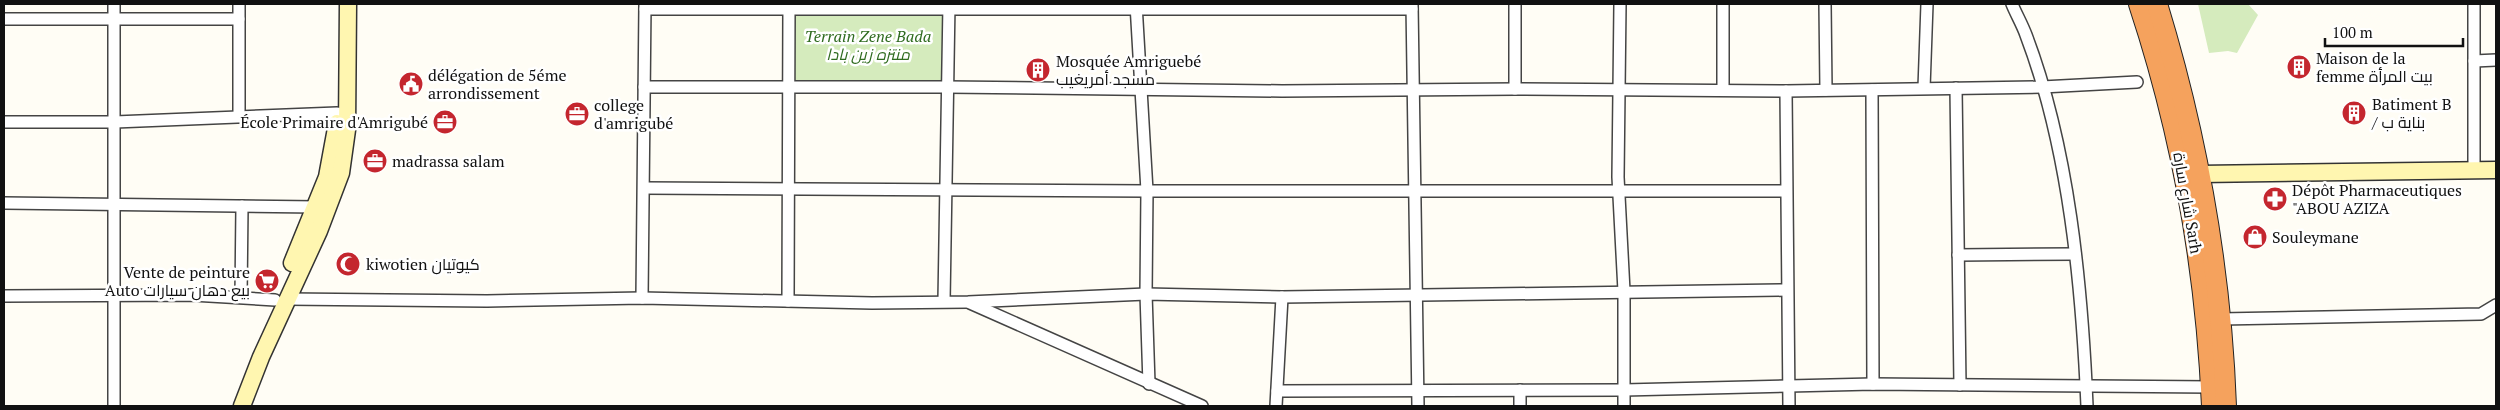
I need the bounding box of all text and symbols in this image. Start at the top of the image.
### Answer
scale bar [2325,15,2462,47]
text: 100 m [2332,22,2373,42]
park label: Terrain Zene Bada منتزه زين بادا [805,25,931,65]
place label: Maison de la femme بيت المرأة [2316,47,2433,87]
place label: Mosquée Amriguebé مسجد أمريغيب [1056,50,1201,90]
building icon: Maison de la femme بيت المرأة [2286,54,2312,80]
building icon: Mosquée Amriguebé مسجد أمريغيب [1025,57,1051,83]
place label: délégation de 5éme arrondissement [428,64,567,104]
public building icon: délégation de 5éme arrondissement [398,71,424,97]
place label: Batiment B / بناية ب [2371,93,2452,133]
place label: college d'amrigubé [594,94,673,134]
building icon: Batiment B / بناية ب [2341,100,2367,126]
office icon: college d'amrigubé [564,101,590,127]
office icon: École Primaire d'Amrigubé [432,109,458,135]
place label: École Primaire d'Amrigubé [240,111,428,133]
office icon: madrassa salam [362,148,388,174]
place label: madrassa salam [392,150,505,172]
street label: شارع سارة Sarh [2167,151,2208,256]
place label: Dépôt Pharmaceutiques "ABOU AZIZA [2292,179,2462,219]
pharmacy icon: Dépôt Pharmaceutiques "ABOU AZIZA [2262,186,2288,212]
shop icon: Souleymane [2242,224,2268,250]
place label: Souleymane [2272,226,2359,248]
mosque icon: kiwotien كيوتيان [335,251,361,277]
place label: kiwotien كيوتيان [366,253,480,275]
place label: Vente de peinture Auto بيع دهان سيارات [105,261,250,302]
supermarket icon: Vente de peinture Auto بيع دهان سيارات [254,268,280,294]

